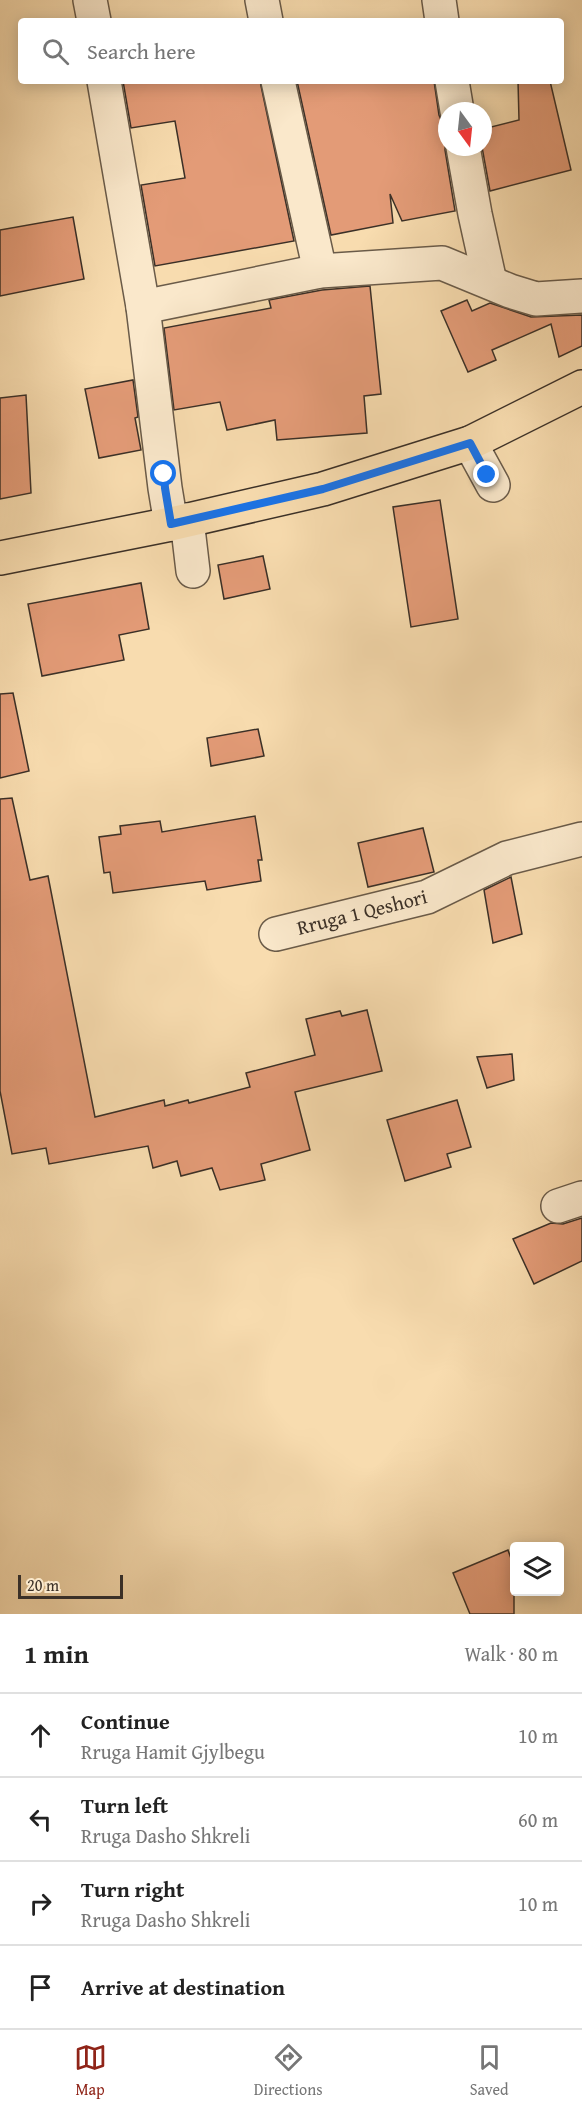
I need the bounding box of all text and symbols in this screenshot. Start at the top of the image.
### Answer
search box [18,18,564,84]
icon: search [39,35,72,68]
text: Search here [87,35,196,67]
north arrow [438,102,492,156]
route start [150,460,176,486]
route end [473,461,499,487]
street label: Rruga 1 Qeshori [294,881,430,942]
map controls [510,1542,564,1596]
button: layers [510,1542,564,1596]
scale bar [18,1572,123,1600]
text: 20 m [27,1573,59,1597]
text: 1 min [24,1634,89,1673]
text: Walk · 80 m [464,1639,558,1668]
text: Continue [81,1705,170,1737]
icon: ahead [24,1719,57,1752]
text: 10 m [518,1721,558,1750]
text: Rruga Hamit Gjylbegu [81,1737,265,1766]
text: Turn left [81,1789,168,1821]
icon: left [24,1803,57,1836]
text: 60 m [518,1805,558,1834]
text: Rruga Dasho Shkreli [81,1821,250,1850]
text: Turn right [81,1873,184,1905]
icon: right [24,1887,57,1920]
text: 10 m [518,1889,558,1918]
text: Rruga Dasho Shkreli [81,1905,250,1934]
icon: arrive [24,1971,57,2004]
text: Arrive at destination [81,1971,285,2003]
tab: Map [74,2041,107,2101]
tab: Directions [254,2041,323,2101]
tab: Saved [470,2041,508,2101]

